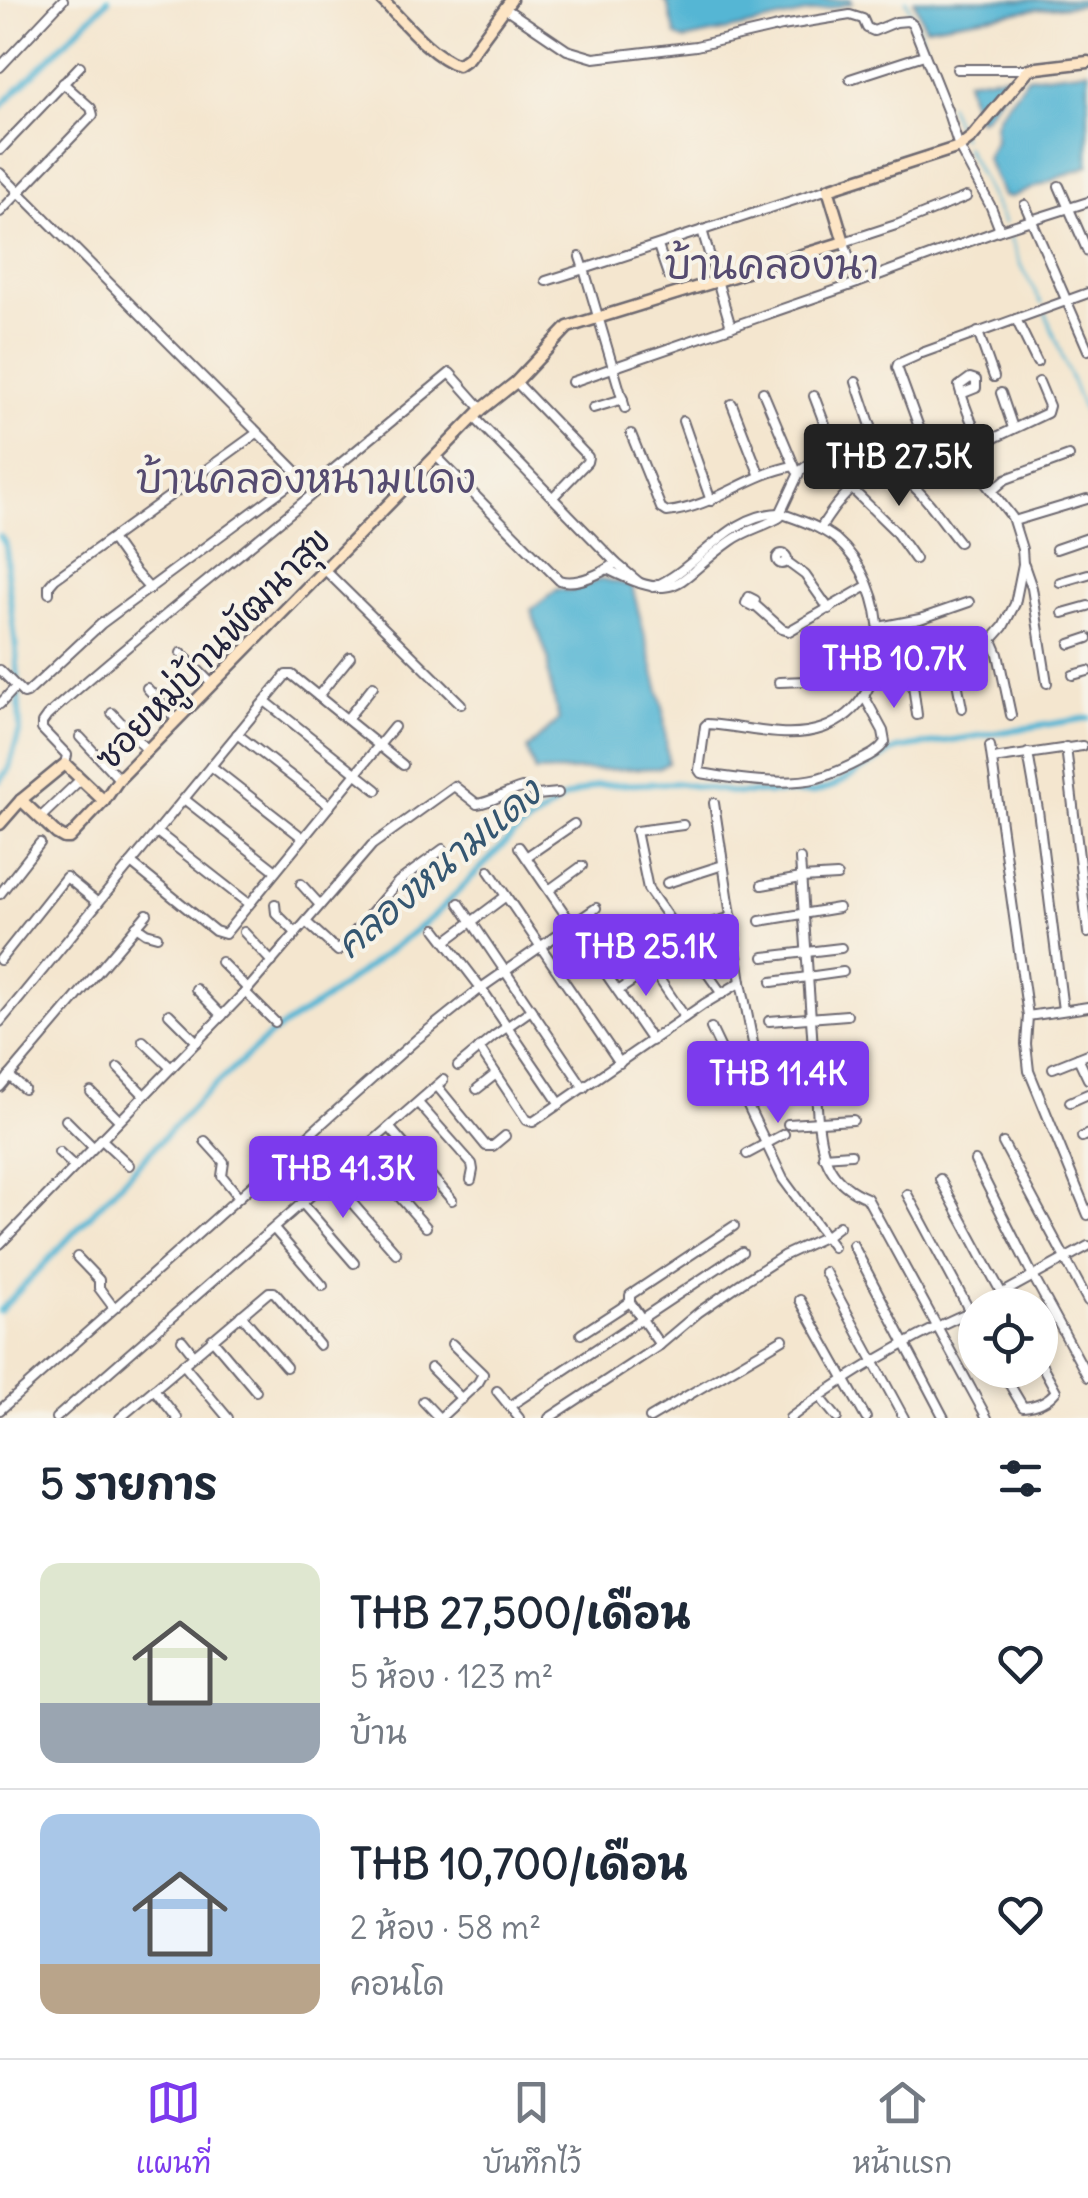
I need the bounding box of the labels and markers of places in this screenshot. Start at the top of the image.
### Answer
pin: THB 27.5K [785,424,1013,509]
pin: THB 10.7K [780,626,1008,711]
pin: THB 25.1K [532,914,760,999]
pin: THB 11.4K [664,1041,892,1126]
pin: THB 41.3K [229,1136,457,1221]

